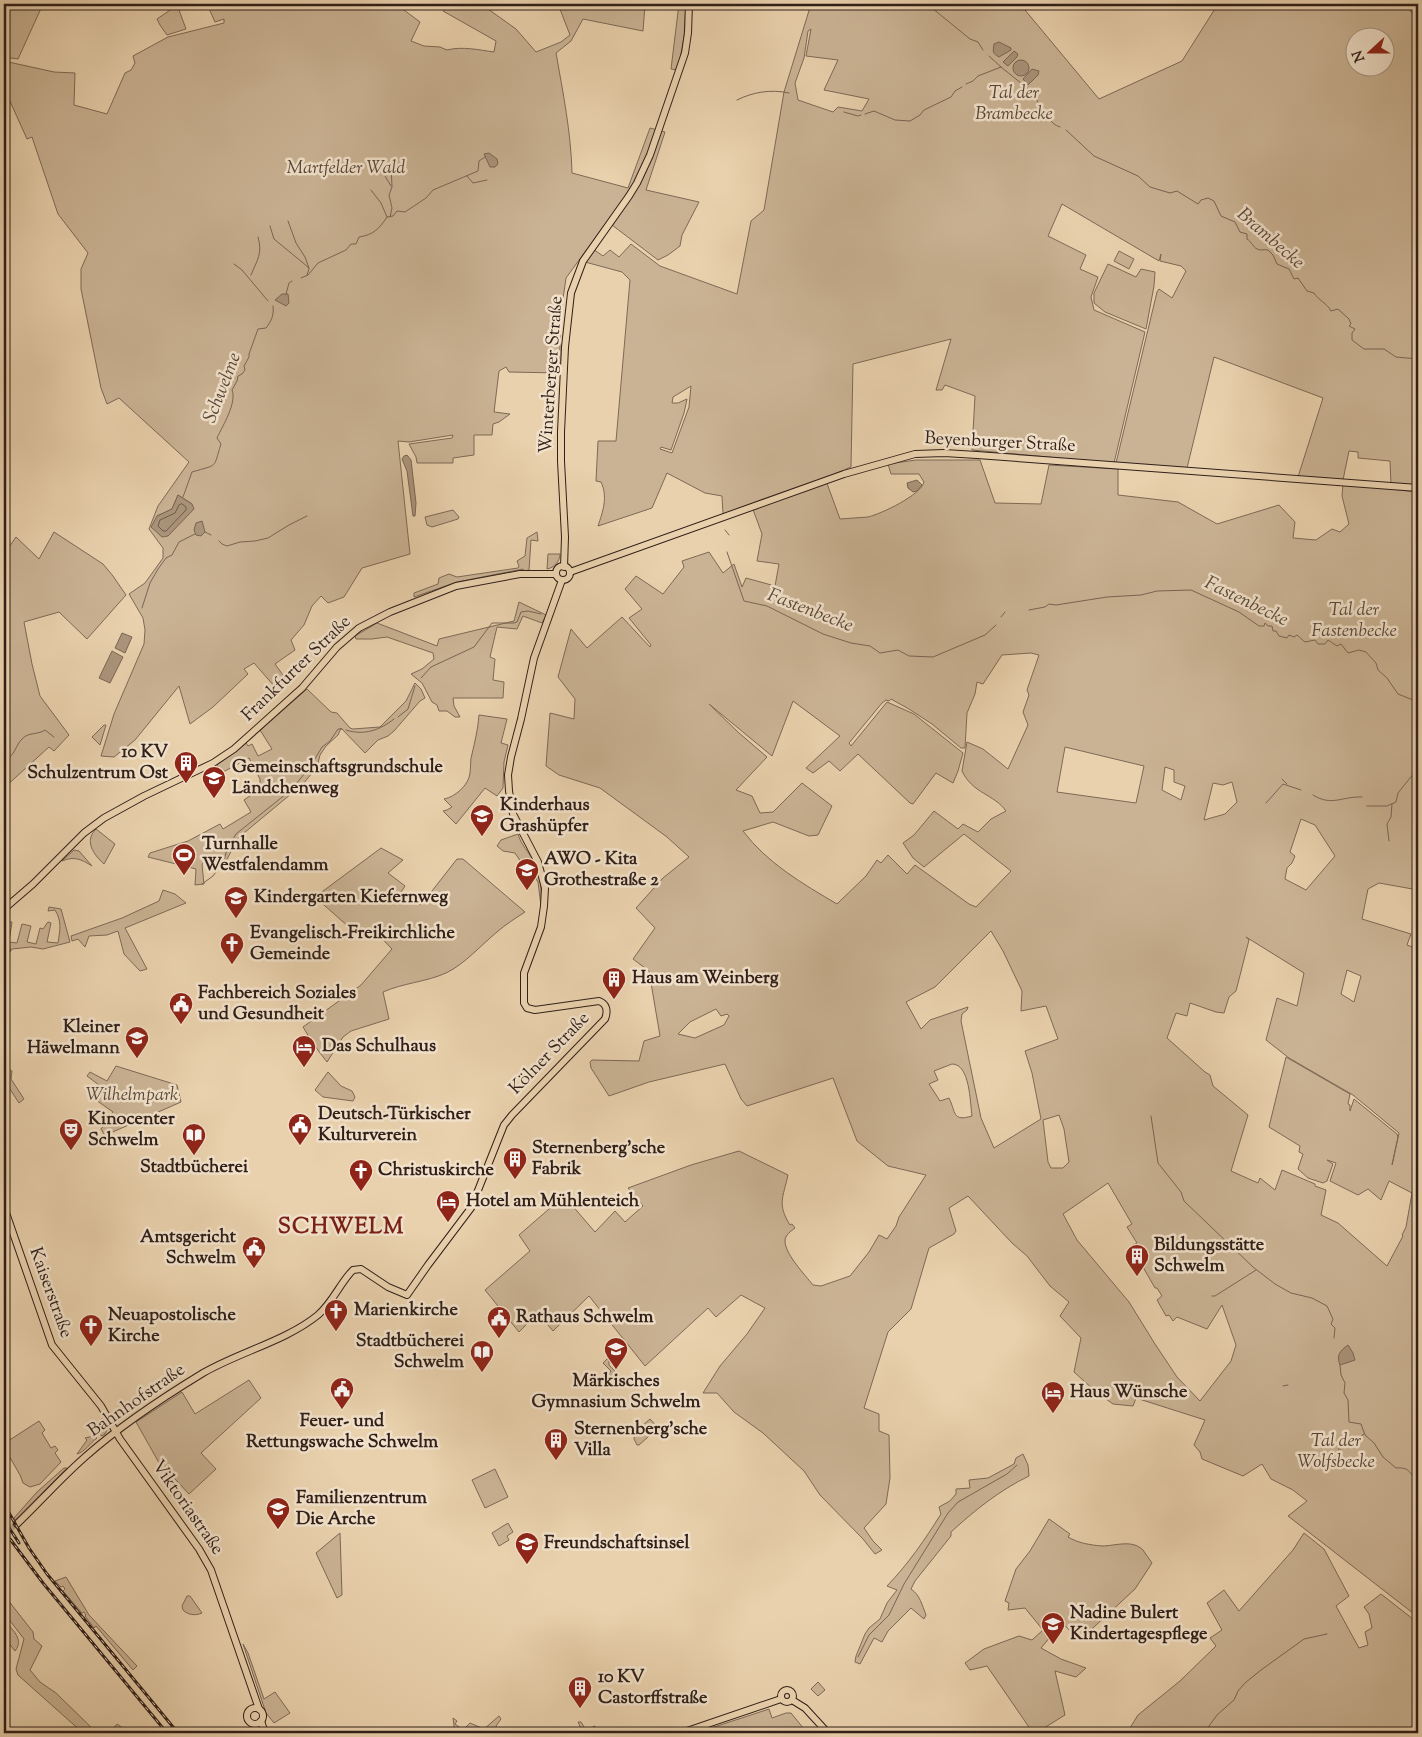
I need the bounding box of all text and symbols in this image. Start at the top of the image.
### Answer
north arrow [1344,28,1394,78]
text: N [1348,47,1371,65]
park label: Tal der Brambecke [975,81,1053,128]
park label: Martfelder Wald [287,156,405,182]
water label: Brambecke [1230,202,1310,276]
street label: Winterberger Straße [534,295,570,455]
water label: Schwelme [197,349,249,427]
street label: Beyenburger Straße [924,426,1076,460]
water label: Fastenbecke [1200,570,1293,634]
water label: Fastenbecke [763,582,857,640]
park label: Tal der Fastenbecke [1311,598,1397,645]
street label: Frankfurter Straße [236,610,358,728]
place label: 10 KV Schulzentrum Ost [27,740,169,787]
building icon: 10 KV Schulzentrum Ost [173,750,199,784]
place label: Gemeinschaftsgrundschule Ländchenweg [232,755,444,802]
school or university icon: Gemeinschaftsgrundschule Ländchenweg [201,765,227,799]
place label: Kinderhaus Grashüpfer [500,793,590,840]
school or university icon: Kinderhaus Grashüpfer [469,803,495,837]
place label: Turnhalle Westfalendamm [202,832,328,879]
sports icon: Turnhalle Westfalendamm [171,842,197,876]
place label: AWO - Kita Grothestraße 2 [544,847,659,894]
school or university icon: AWO - Kita Grothestraße 2 [514,857,540,891]
school or university icon: Kindergarten Kiefernweg [223,885,249,919]
place label: Kindergarten Kiefernweg [254,885,448,911]
place label: Evangelisch-Freikirchliche Gemeinde [250,921,455,968]
church icon: Evangelisch-Freikirchliche Gemeinde [219,931,245,965]
building icon: Haus am Weinberg [601,966,627,1000]
place label: Haus am Weinberg [632,966,779,992]
place label: Fachbereich Soziales und Gesundheit [198,981,356,1028]
public building icon: Fachbereich Soziales und Gesundheit [168,991,194,1025]
street label: Kölner Straße [504,1007,596,1101]
place label: Kleiner Häwelmann [27,1015,120,1062]
school or university icon: Kleiner Häwelmann [124,1025,150,1059]
hotel icon: Das Schulhaus [291,1034,317,1068]
place label: Das Schulhaus [322,1034,436,1060]
park label: Wilhelmpark [86,1083,178,1109]
place label: Deutsch-Türkischer Kulturverein [318,1102,471,1149]
place label: Kinocenter Schwelm [88,1107,175,1154]
public building icon: Deutsch-Türkischer Kulturverein [287,1112,313,1146]
theatre icon: Kinocenter Schwelm [58,1117,84,1151]
library icon: Stadtbücherei [181,1122,207,1156]
place label: Sternenberg’sche Fabrik [532,1136,666,1183]
building icon: Sternenberg’sche Fabrik [502,1146,528,1180]
place label: Stadtbücherei [140,1155,249,1181]
church icon: Christuskirche [348,1158,374,1192]
place label: Christuskirche [378,1158,494,1184]
hotel icon: Hotel am Mühlenteich [435,1189,461,1223]
place label: Hotel am Mühlenteich [466,1189,640,1215]
district label: SCHWELM [278,1212,404,1244]
place label: Amtsgericht Schwelm [140,1225,237,1272]
place label: Bildungsstätte Schwelm [1154,1233,1265,1280]
public building icon: Amtsgericht Schwelm [241,1235,267,1269]
building icon: Bildungsstätte Schwelm [1124,1243,1150,1277]
street label: Kaiserstraße [22,1244,78,1342]
church icon: Marienkirche [323,1298,349,1332]
place label: Marienkirche [354,1298,458,1324]
place label: Neuapostolische Kirche [108,1303,236,1350]
public building icon: Rathaus Schwelm [486,1305,512,1339]
place label: Rathaus Schwelm [516,1305,654,1331]
church icon: Neuapostolische Kirche [78,1313,104,1347]
place label: Stadtbücherei Schwelm [356,1329,465,1376]
school or university icon: Märkisches Gymnasium Schwelm [603,1336,629,1370]
library icon: Stadtbücherei Schwelm [469,1339,495,1373]
street label: Bahnhofstraße [83,1358,191,1444]
place label: Märkisches Gymnasium Schwelm [531,1369,701,1416]
public building icon: Feuer- und Rettungswache Schwelm [329,1376,355,1410]
hotel icon: Haus Wünsche [1040,1380,1066,1414]
place label: Haus Wünsche [1070,1380,1188,1406]
place label: Feuer- und Rettungswache Schwelm [246,1409,438,1456]
place label: Sternenberg’sche Villa [574,1417,708,1464]
building icon: Sternenberg’sche Villa [543,1427,569,1461]
park label: Tal der Wolfsbecke [1297,1429,1375,1476]
street label: Viktoriastraße [145,1455,229,1561]
place label: Familienzentrum Die Arche [296,1486,427,1533]
school or university icon: Familienzentrum Die Arche [265,1496,291,1530]
school or university icon: Freundschaftsinsel [514,1531,540,1565]
place label: Freundschaftsinsel [544,1531,690,1557]
place label: Nadine Bulert Kindertagespflege [1070,1601,1208,1648]
school or university icon: Nadine Bulert Kindertagespflege [1040,1611,1066,1645]
place label: 10 KV Castorffstraße [598,1665,708,1712]
building icon: 10 KV Castorffstraße [567,1675,593,1709]

